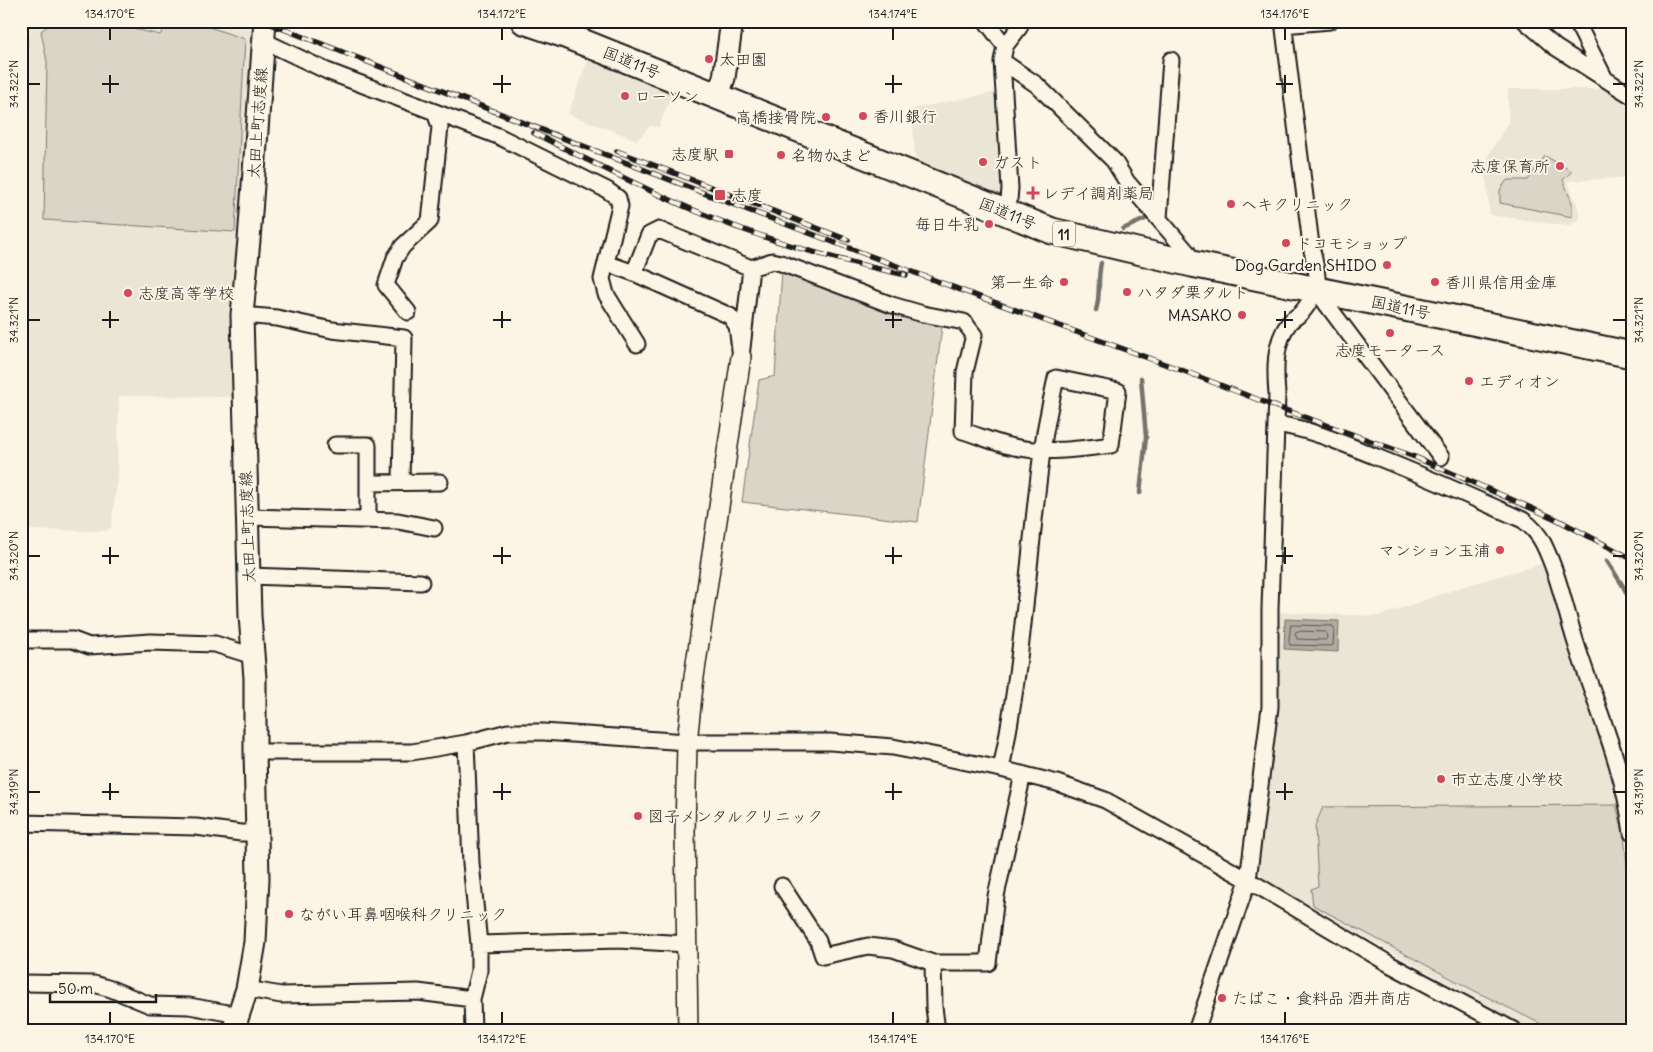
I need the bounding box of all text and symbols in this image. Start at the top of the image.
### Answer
text: 134.170°E [85,6,135,21]
text: 134.172°E [478,6,526,21]
text: 134.174°E [869,6,917,21]
text: 134.176°E [1261,6,1310,21]
street label: 国道11号 [600,41,664,83]
place label: 太田園 [719,49,767,69]
marker: 太田園 [703,53,715,65]
text: 34.322°N [6,60,21,108]
text: 34.322°N [1631,60,1646,108]
street label: 太田上町志度線 [243,66,271,180]
place label: ローソン [635,86,699,106]
marker: ローソン [619,90,631,102]
place label: 香川銀行 [873,106,937,126]
place label: 高橋接骨院 [736,107,816,127]
marker: 香川銀行 [857,110,869,122]
marker: 高橋接骨院 [820,111,832,123]
place label: 志度駅 [671,144,719,164]
place label: 名物かまど [791,145,871,165]
marker: 志度駅 [723,148,735,160]
marker: 名物かまど [775,149,787,161]
place label: ガスト [993,152,1043,172]
marker: ガスト [977,156,989,168]
place label: 志度保育所 [1470,156,1550,176]
marker: 志度保育所 [1554,160,1566,172]
place label: レデイ調剤薬局 [1043,183,1154,203]
place label: 志度 [731,185,763,205]
marker: レデイ調剤薬局 [1027,187,1039,199]
marker: 志度 [713,188,727,202]
street label: 国道11号 [976,192,1040,234]
place label: ヘキクリニック [1241,194,1353,214]
marker: ヘキクリニック [1225,198,1237,210]
place label: 毎日牛乳 [915,214,979,234]
marker: 毎日牛乳 [983,218,995,230]
road number: 11 [1053,222,1075,246]
place label: ドコモショップ [1296,233,1407,253]
marker: ドコモショップ [1280,237,1292,249]
place label: Dog Garden SHIDO [1235,255,1377,275]
marker: Dog Garden SHIDO [1381,259,1393,271]
place label: 第一生命 [990,272,1054,292]
place label: 香川県信用金庫 [1445,272,1557,292]
marker: 第一生命 [1058,276,1070,288]
marker: 香川県信用金庫 [1429,276,1441,288]
place label: ハタダ栗タルト [1137,282,1249,302]
place label: 志度高等学校 [138,283,234,303]
marker: ハタダ栗タルト [1121,286,1133,298]
marker: 志度高等学校 [122,287,134,299]
street label: 国道11号 [1369,291,1433,323]
text: 34.321°N [6,297,21,343]
text: 34.321°N [1631,297,1646,343]
place label: MASAKO [1168,305,1232,325]
marker: MASAKO [1236,309,1248,321]
marker: 志度モータース [1384,327,1396,339]
place label: 志度モータース [1335,340,1445,360]
place label: エディオン [1479,371,1560,391]
marker: エディオン [1463,375,1475,387]
street label: 太田上町志度線 [235,471,259,583]
text: 34.320°N [6,531,21,581]
text: 34.320°N [1631,531,1646,581]
place label: マンション玉浦 [1379,540,1490,560]
marker: マンション玉浦 [1494,544,1506,556]
text: 34.319°N [6,769,21,815]
place label: 市立志度小学校 [1451,769,1563,789]
text: 34.319°N [1631,769,1646,815]
marker: 市立志度小学校 [1435,773,1447,785]
place label: 図子メンタルクリニック [648,806,823,826]
marker: 図子メンタルクリニック [632,810,644,822]
place label: ながい耳鼻咽喉科クリニック [299,904,507,924]
marker: ながい耳鼻咽喉科クリニック [283,908,295,920]
scale bar [50,972,156,1004]
text: 50 m [58,979,93,998]
place label: たばこ・食料品 酒井商店 [1232,988,1412,1008]
marker: たばこ・食料品 酒井商店 [1216,992,1228,1004]
text: 134.170°E [85,1031,135,1046]
text: 134.172°E [478,1031,526,1046]
text: 134.174°E [869,1031,917,1046]
text: 134.176°E [1261,1031,1310,1046]

